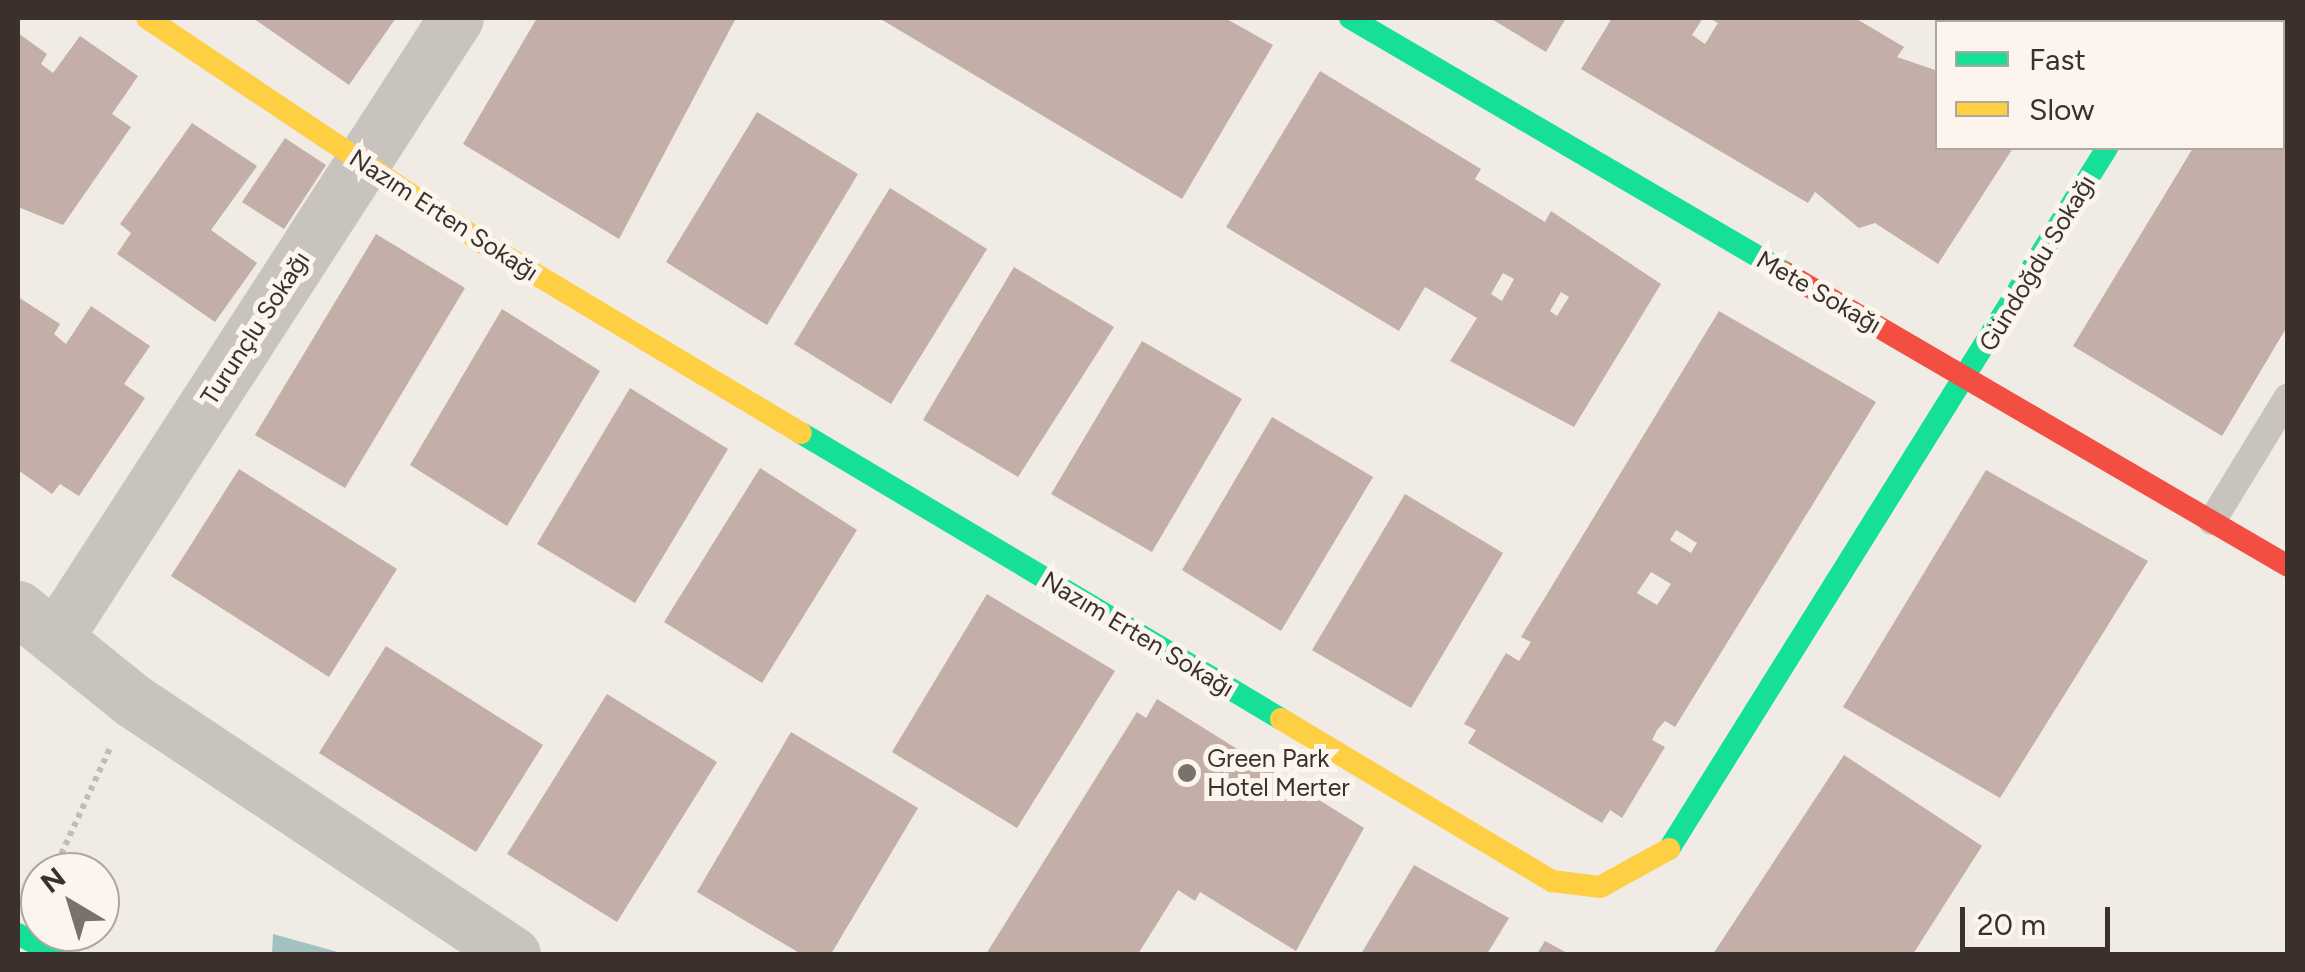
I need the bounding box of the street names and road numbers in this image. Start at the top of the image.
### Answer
street label: Nazım Erten Sokağı [344,143,544,287]
street label: Gündoğdu Sokağı [1973,169,2101,357]
street label: Mete Sokağı [1751,244,1887,340]
street label: Turunçlu Sokağı [194,246,316,410]
street label: Nazım Erten Sokağı [1036,565,1240,703]

